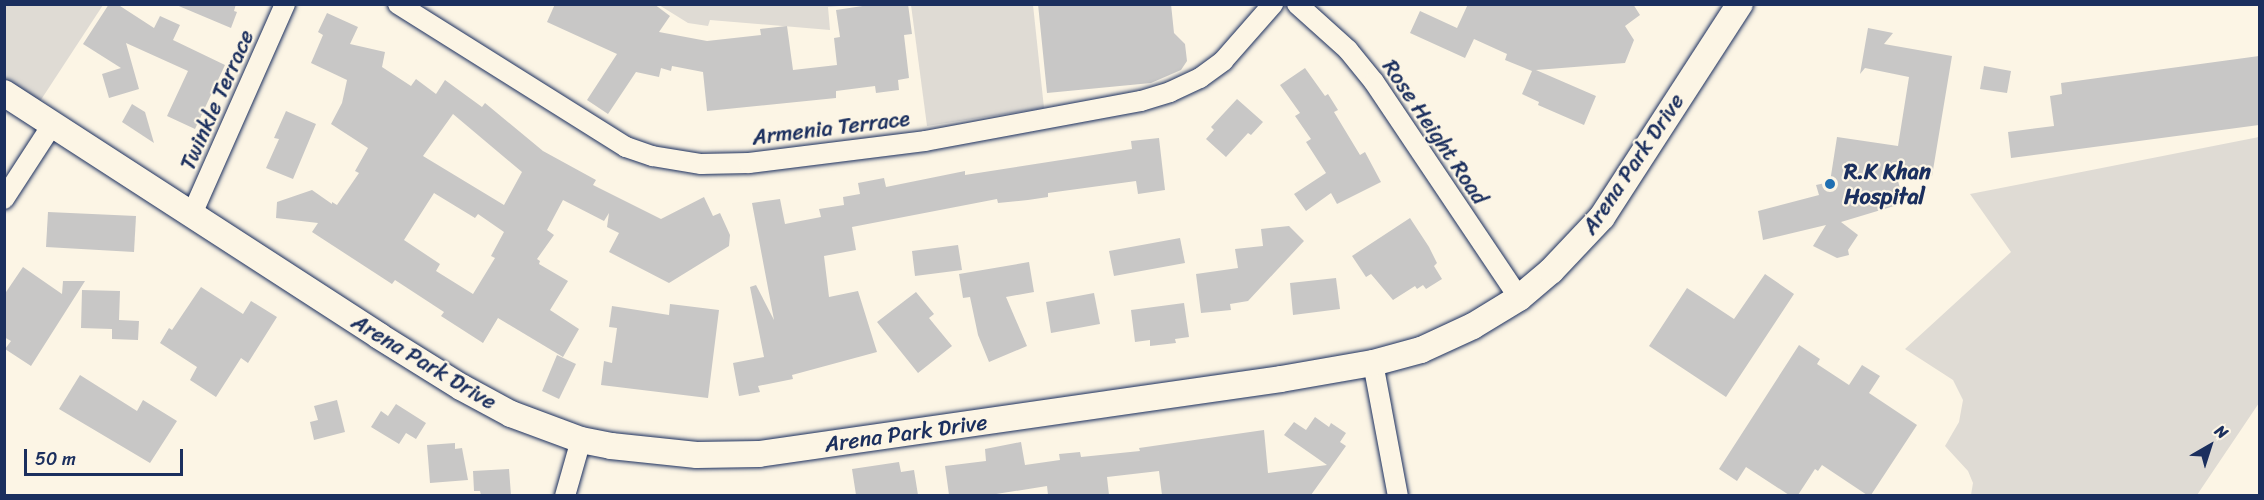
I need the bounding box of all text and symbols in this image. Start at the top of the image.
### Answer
street label: Twinkle Terrace [174,26,260,174]
street label: Rose Height Road [1377,55,1493,209]
street label: Arena Park Drive [1576,89,1690,239]
street label: Armenia Terrace [751,105,911,151]
place label: R.K Khan Hospital [1844,158,1931,210]
marker: R.K Khan Hospital [1821,175,1839,193]
street label: Arena Park Drive [347,308,501,416]
street label: Arena Park Drive [823,409,989,457]
north arrow [2180,416,2240,476]
text: N [2208,417,2235,446]
scale bar [27,437,186,475]
text: 50 m [35,443,76,475]

